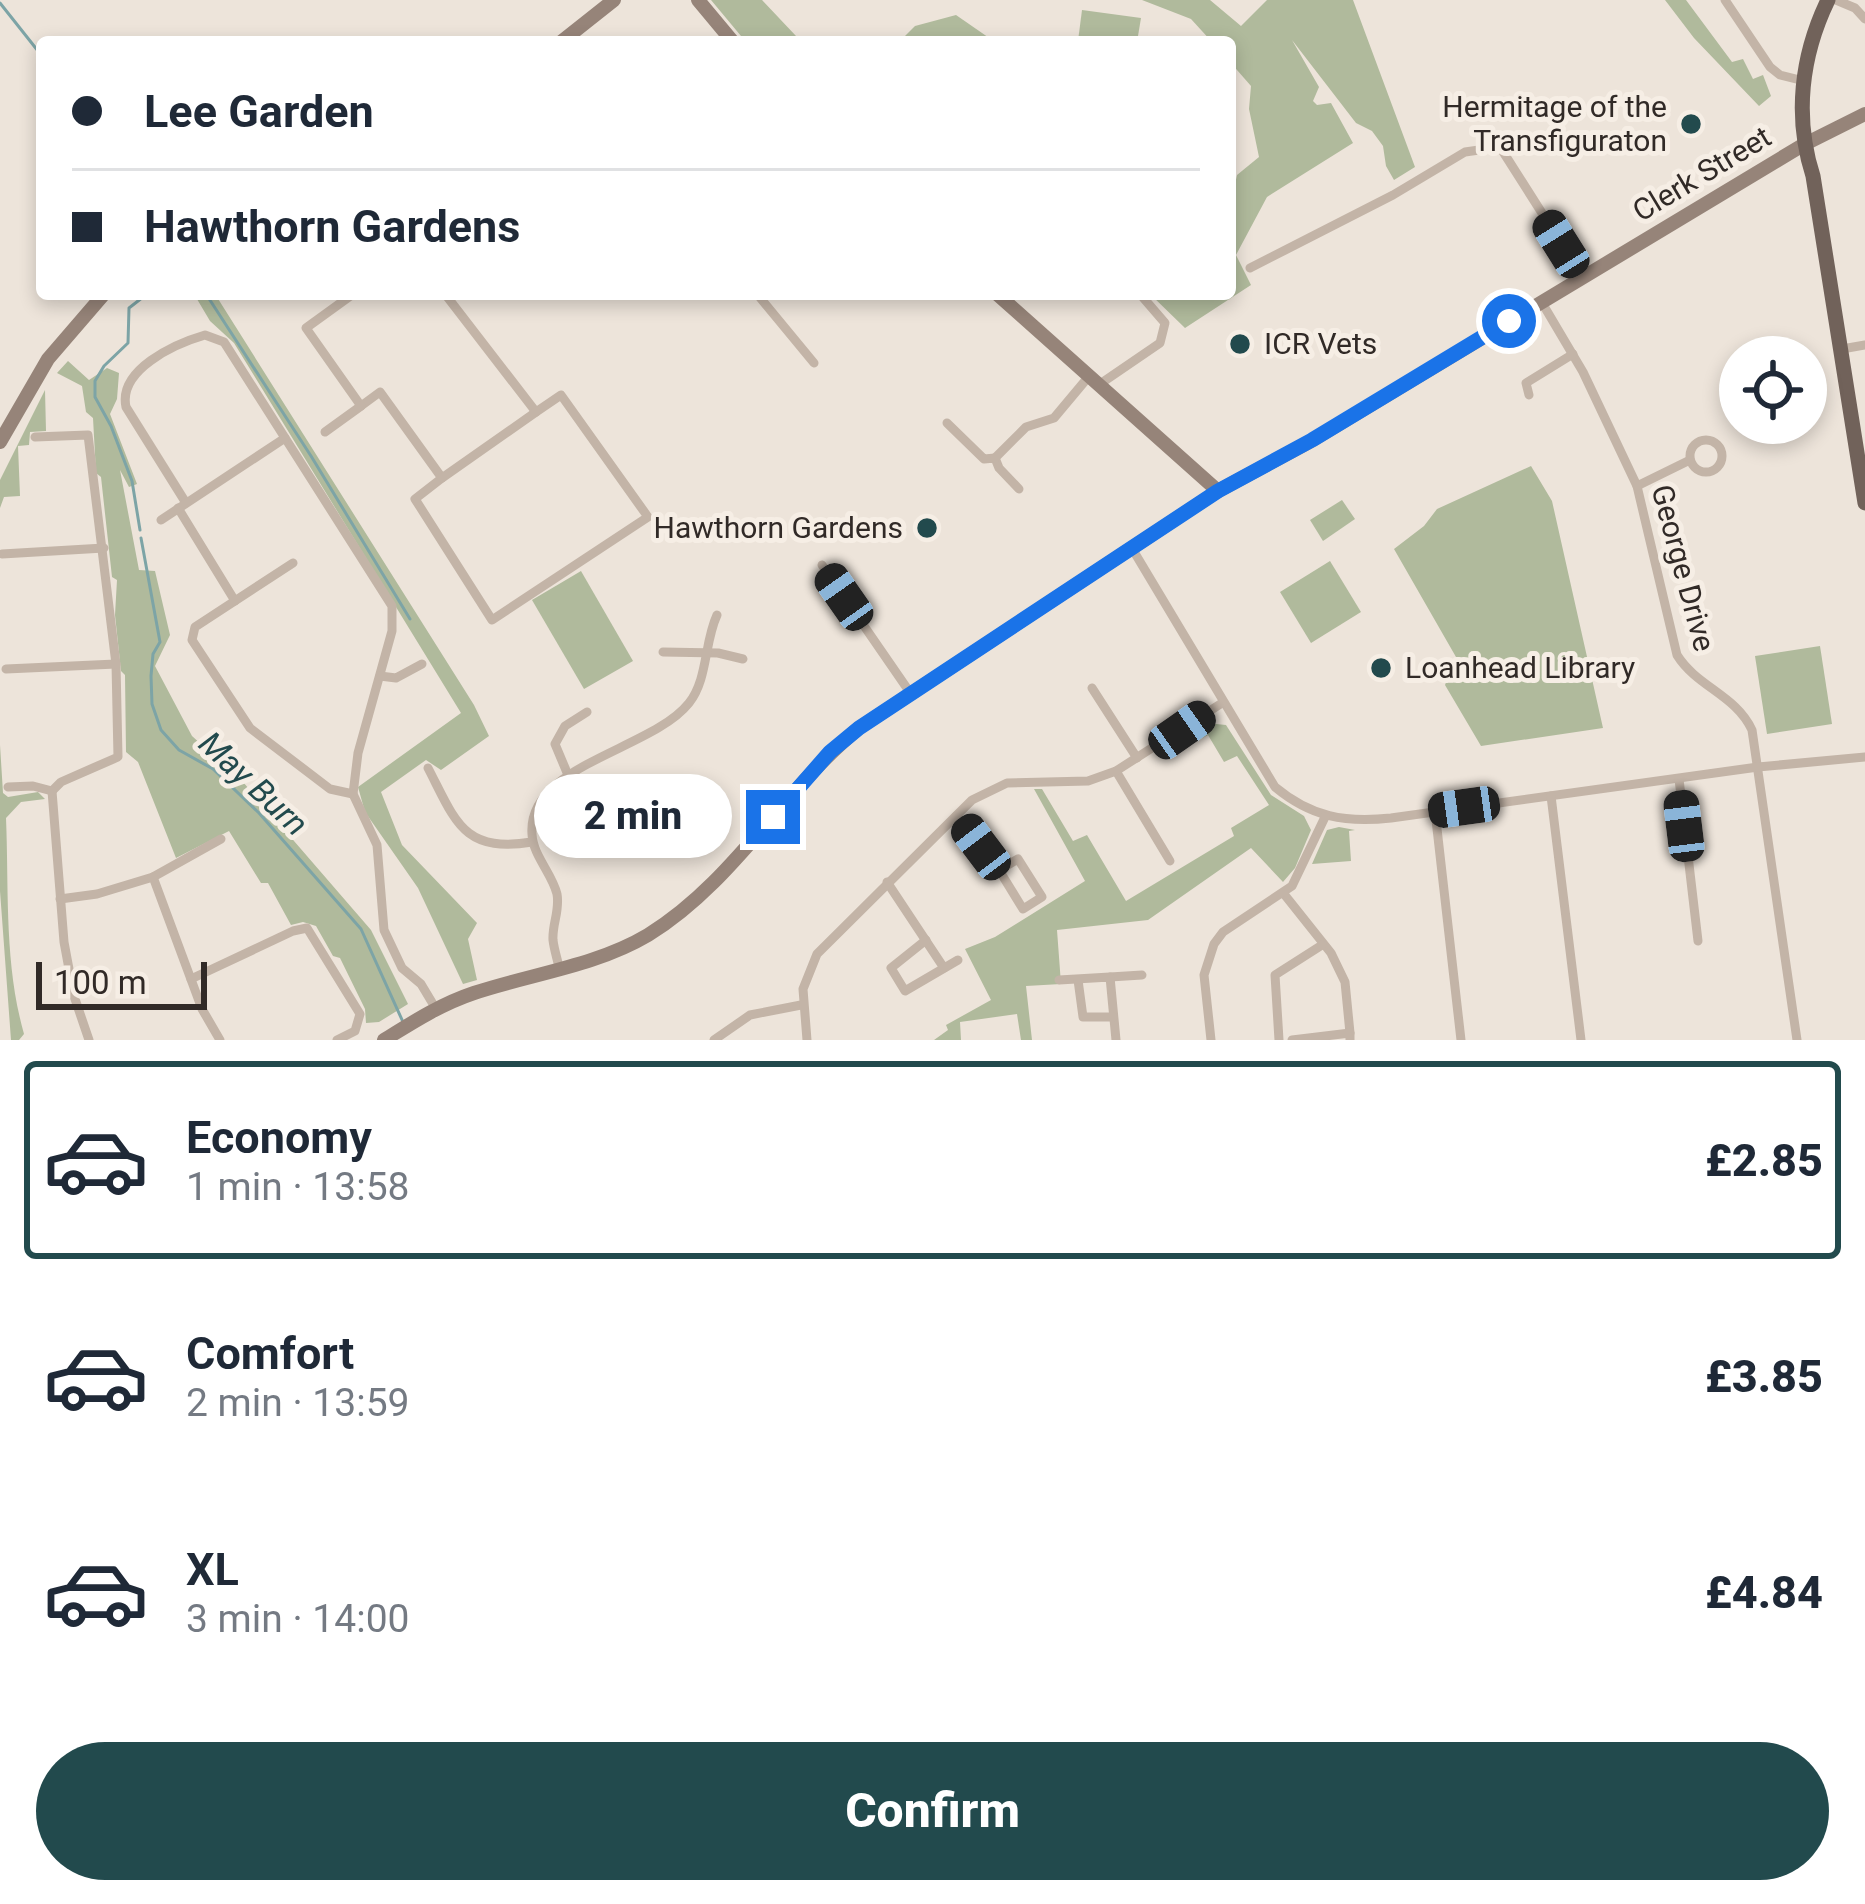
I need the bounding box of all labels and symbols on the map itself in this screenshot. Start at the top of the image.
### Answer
place label: Hermitage of the Transfiguraton [1442,89,1667,158]
marker: Hermitage of the Transfiguraton [1678,111,1704,137]
street label: Clerk Street [1626,119,1777,228]
car [1527,204,1595,284]
route start [1482,294,1536,348]
place label: ICR Vets [1264,326,1377,361]
marker: ICR Vets [1227,331,1253,357]
street label: George Drive [1644,481,1723,655]
place label: Hawthorn Gardens [654,510,903,545]
marker: Hawthorn Gardens [914,515,940,541]
car [809,557,879,637]
place label: Loanhead Library [1405,650,1635,685]
marker: Loanhead Library [1368,655,1394,681]
car [1142,695,1222,765]
water label: May Burn [191,723,316,843]
callout: 2 min [533,775,731,859]
car [1426,784,1502,830]
car [1662,788,1706,864]
route end [746,790,800,844]
car [945,807,1017,887]
scale bar [36,956,207,1009]

